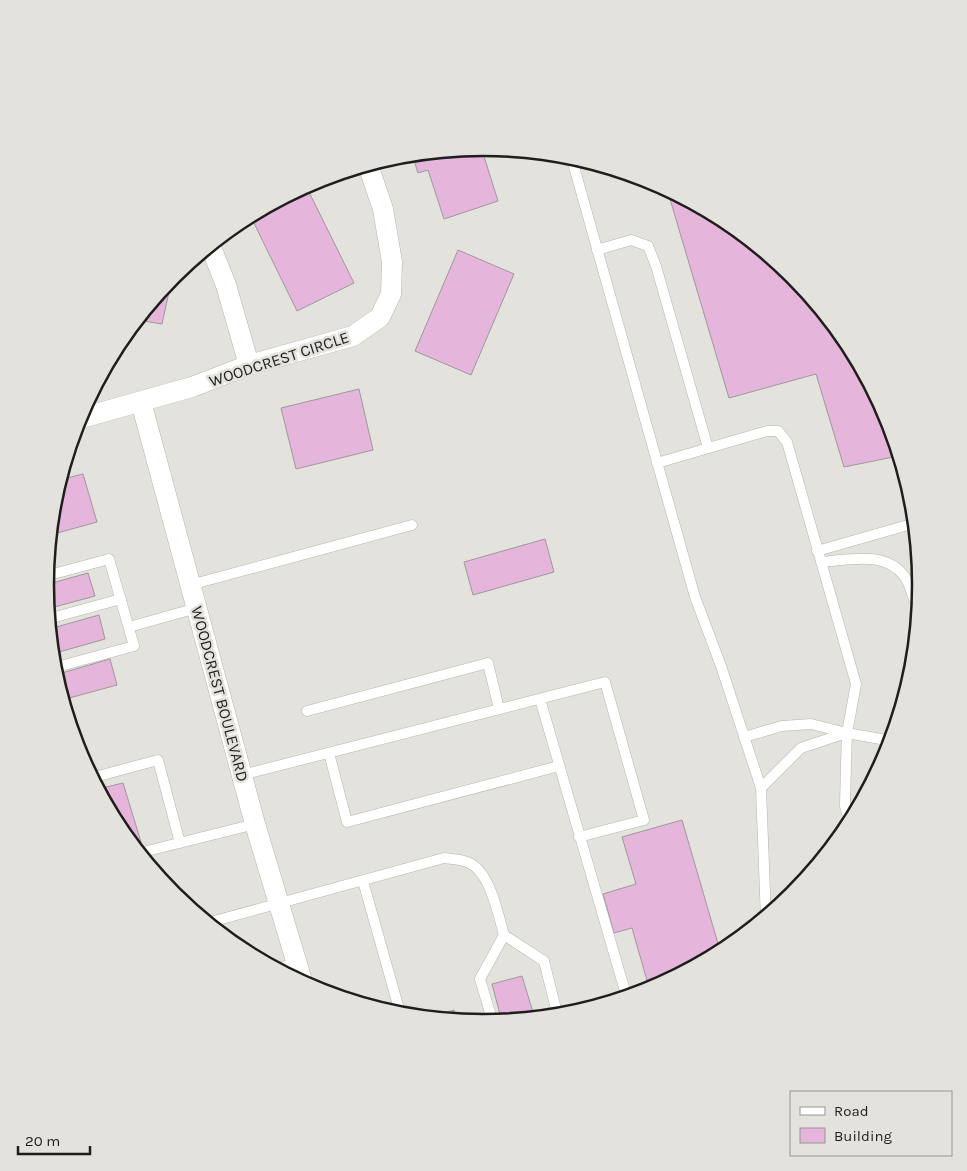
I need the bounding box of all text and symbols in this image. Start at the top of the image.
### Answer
street label: WOODCREST CIRCLE [207,327,351,391]
street label: WOODCREST BOULEVARD [187,604,253,784]
legend [790,1091,952,1156]
text: Road [834,1102,869,1120]
scale bar [18,1124,90,1156]
text: Building [834,1127,892,1145]
text: 20 m [25,1132,60,1150]

